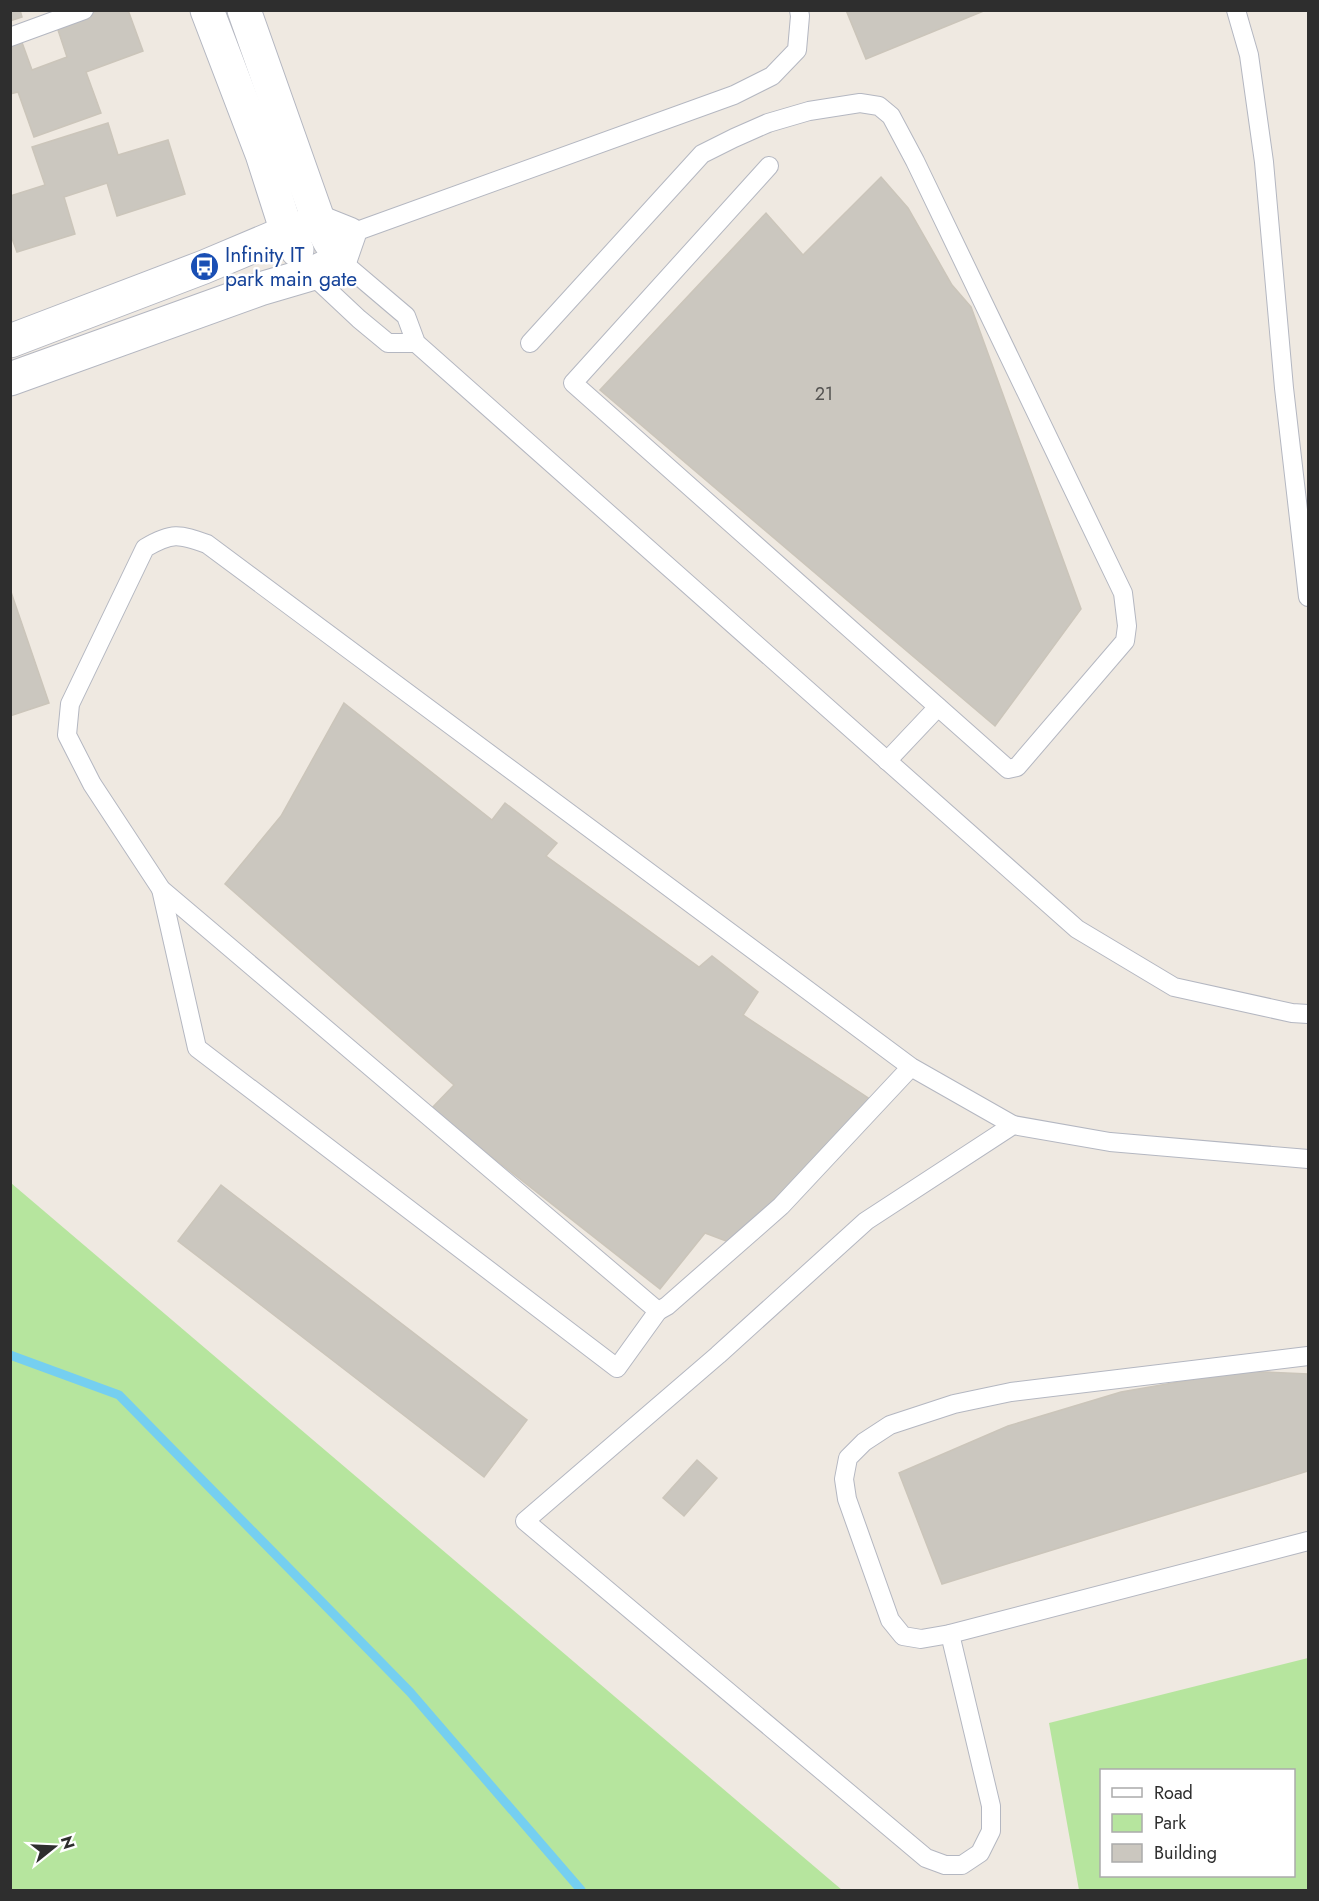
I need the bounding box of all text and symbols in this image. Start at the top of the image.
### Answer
place label: Infinity IT park main gate [225,240,357,294]
bus stop icon: Infinity IT park main gate [188,251,220,283]
house number: 21 [815,381,833,407]
legend [1100,1769,1295,1877]
text: Road [1154,1780,1193,1806]
text: Park [1154,1810,1186,1836]
north arrow [24,1817,84,1877]
text: N [55,1833,81,1852]
text: Building [1154,1840,1217,1866]

